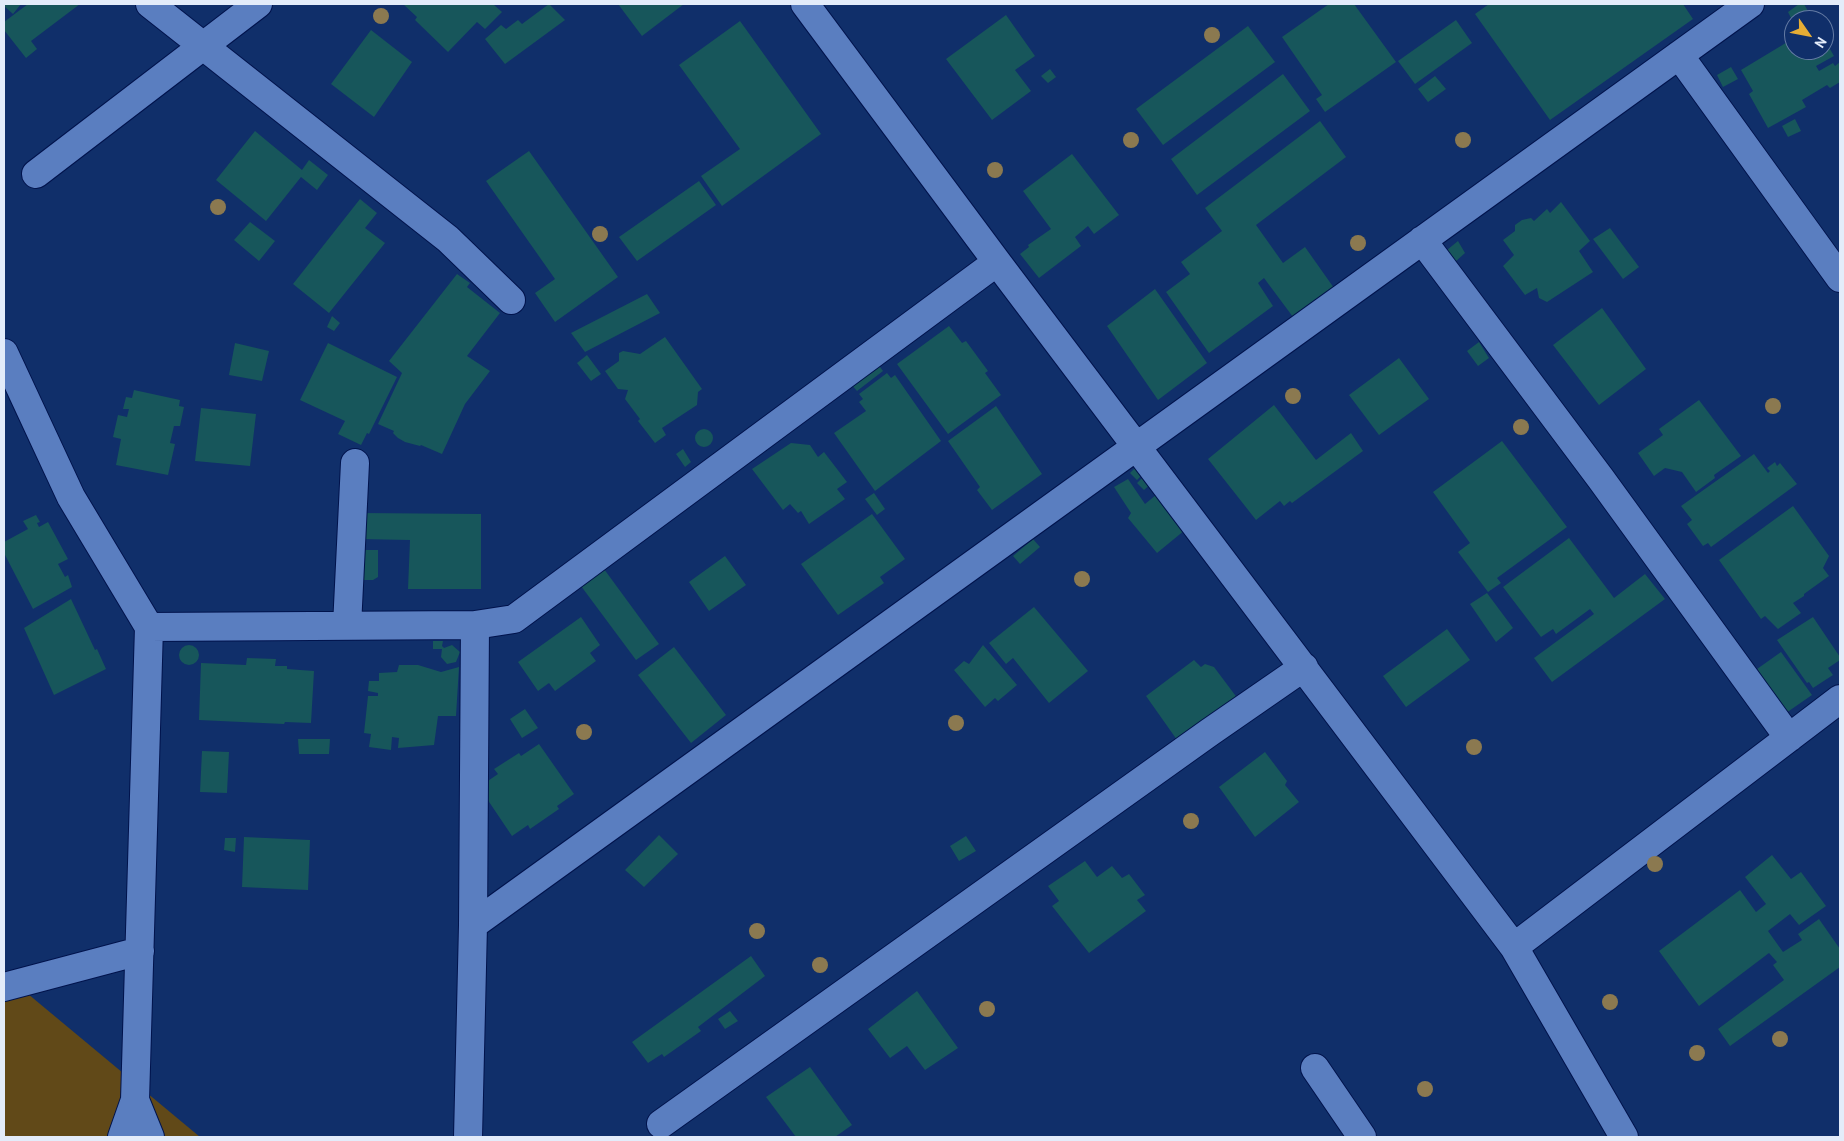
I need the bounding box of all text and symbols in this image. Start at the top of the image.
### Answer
north arrow [1784,10,1834,60]
text: N [1811,34,1831,51]

